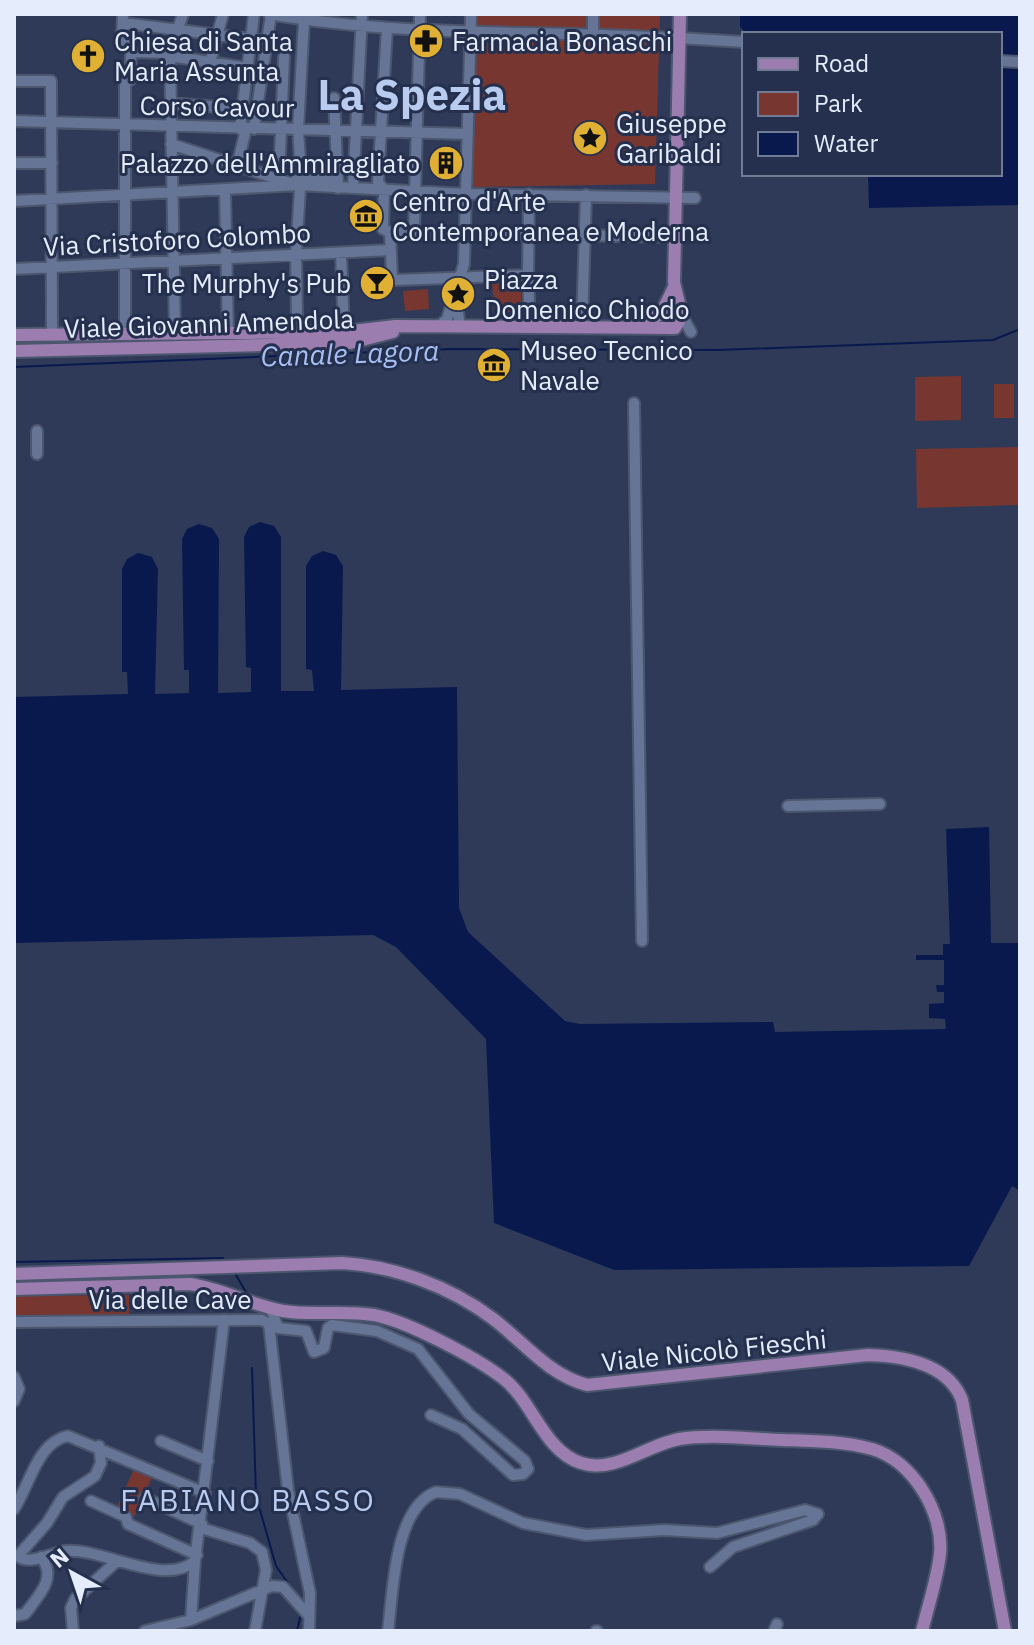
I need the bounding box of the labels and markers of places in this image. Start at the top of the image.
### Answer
pharmacy icon: Farmacia Bonaschi [407,22,445,60]
place label: Chiesa di Santa Maria Assunta [114,24,293,88]
place label: Farmacia Bonaschi [452,24,672,58]
church icon: Chiesa di Santa Maria Assunta [69,37,107,75]
place label: Giuseppe Garibaldi [616,106,727,170]
place icon: Giuseppe Garibaldi [571,119,609,157]
building icon: Palazzo dell'Ammiragliato [427,144,465,182]
place label: Palazzo dell'Ammiragliato [120,146,420,180]
place label: Centro d'Arte Contemporanea e Moderna [392,184,709,248]
museum icon: Centro d'Arte Contemporanea e Moderna [347,197,385,235]
place label: Piazza Domenico Chiodo [484,262,689,326]
bar icon: The Murphy's Pub [358,264,396,302]
place label: The Murphy's Pub [142,266,351,300]
place icon: Piazza Domenico Chiodo [439,275,477,313]
place label: Museo Tecnico Navale [520,333,693,397]
museum icon: Museo Tecnico Navale [475,346,513,384]

